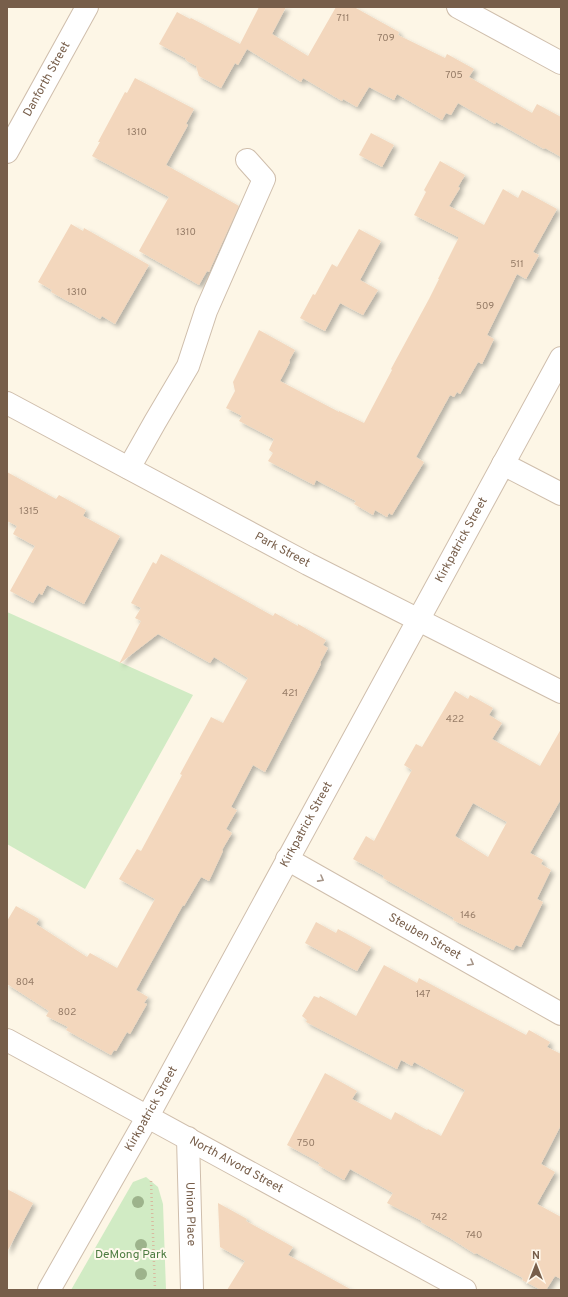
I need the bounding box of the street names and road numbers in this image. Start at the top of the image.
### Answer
street label: Danforth Street [20,39,74,120]
street label: Kirkpatrick Street [432,494,492,586]
street label: Park Street [252,529,313,572]
street label: Kirkpatrick Street [277,779,337,870]
street label: Steuben Street [385,910,464,964]
street label: Kirkpatrick Street [121,1064,182,1155]
street label: North Alvord Street [186,1133,286,1197]
street label: Union Place [181,1182,199,1246]

